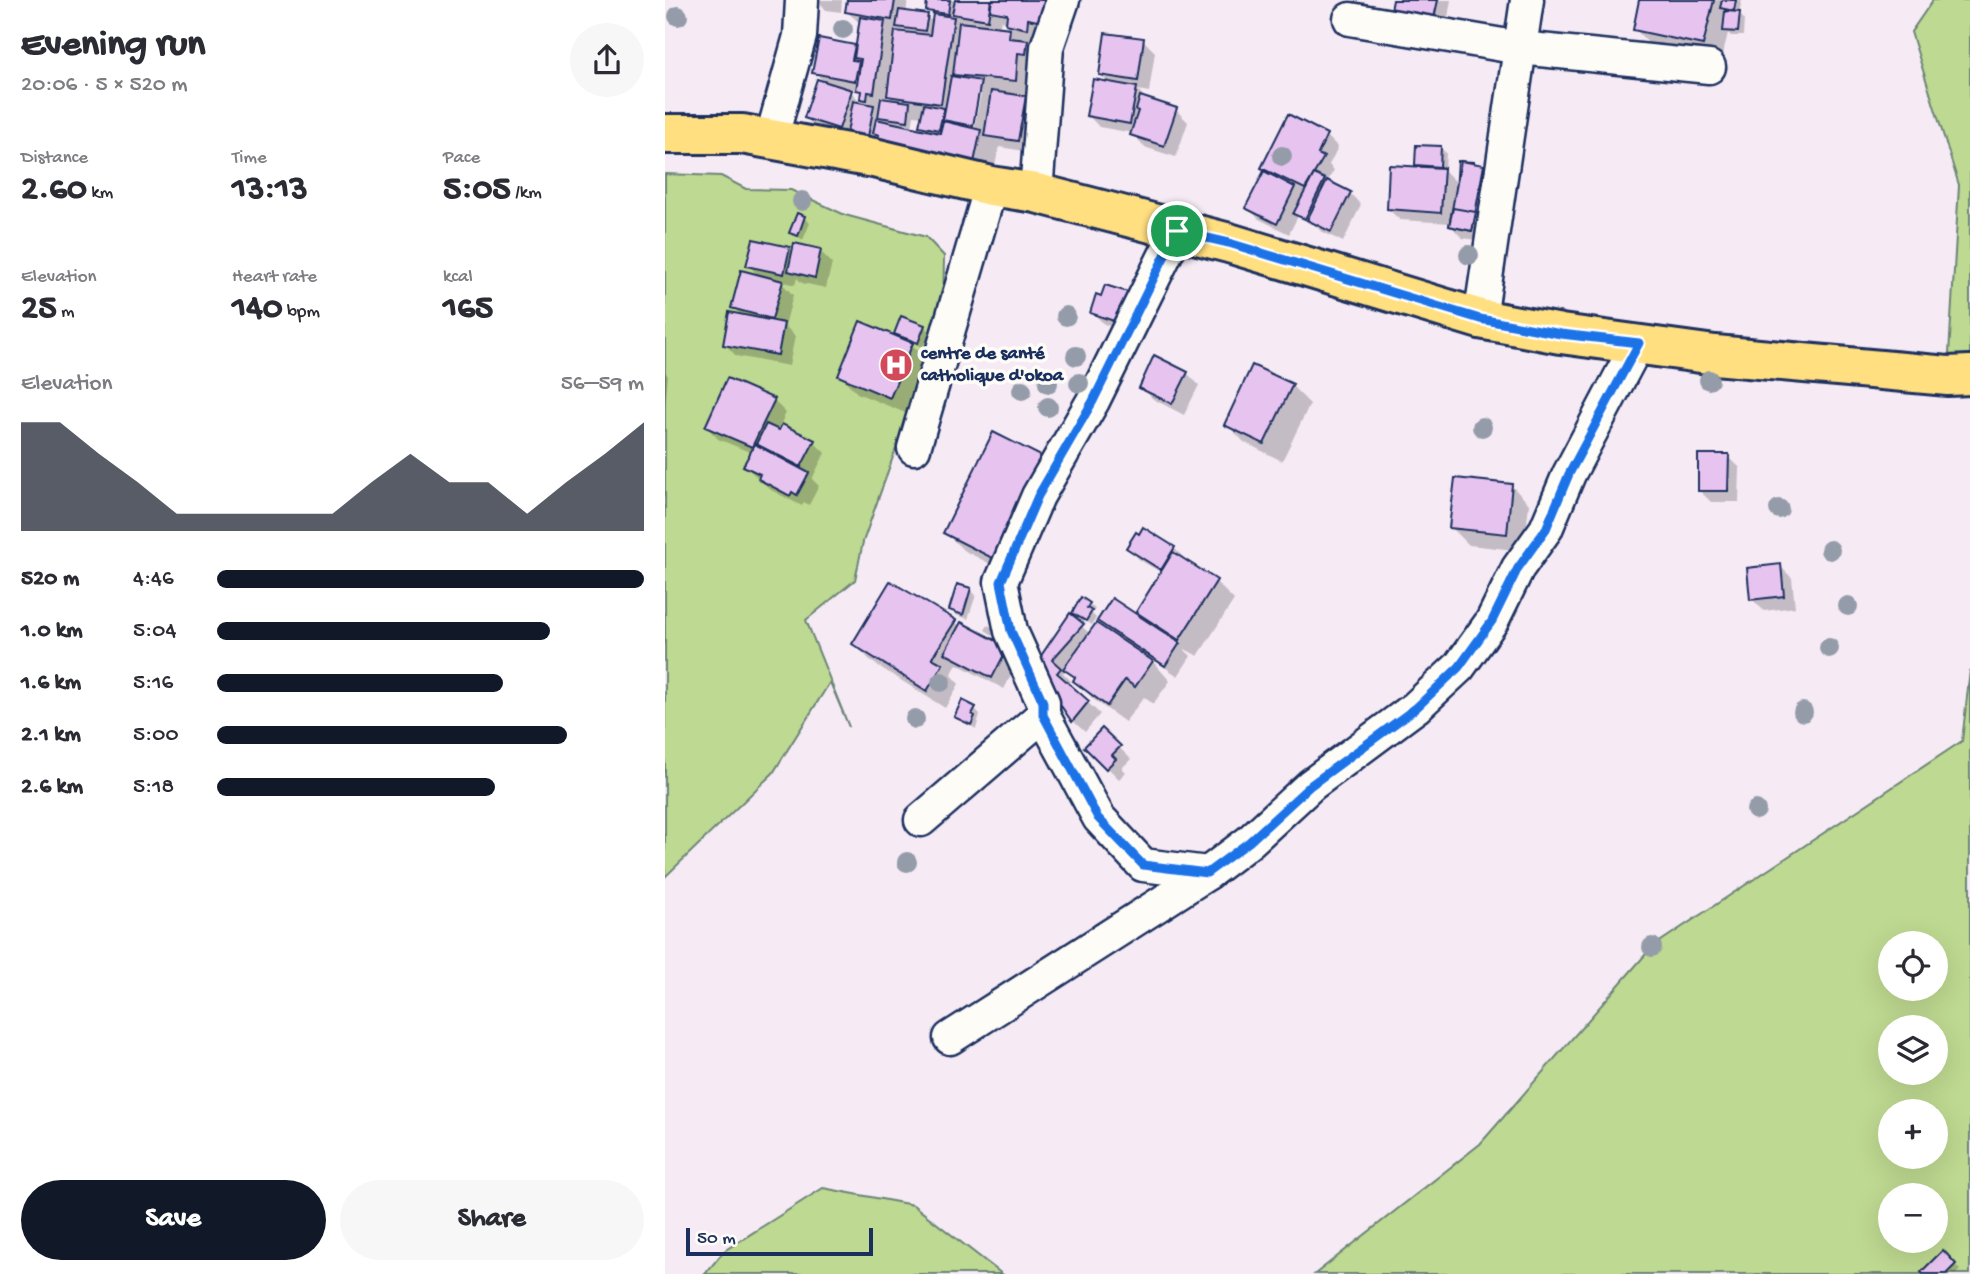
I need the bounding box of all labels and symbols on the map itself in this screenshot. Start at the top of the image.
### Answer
pin [1147,201,1207,261]
place label: centre de santé catholique d'okoa [921,343,1065,388]
hospital icon: centre de santé catholique d'okoa [877,346,915,384]
scale bar [686,1225,873,1257]

